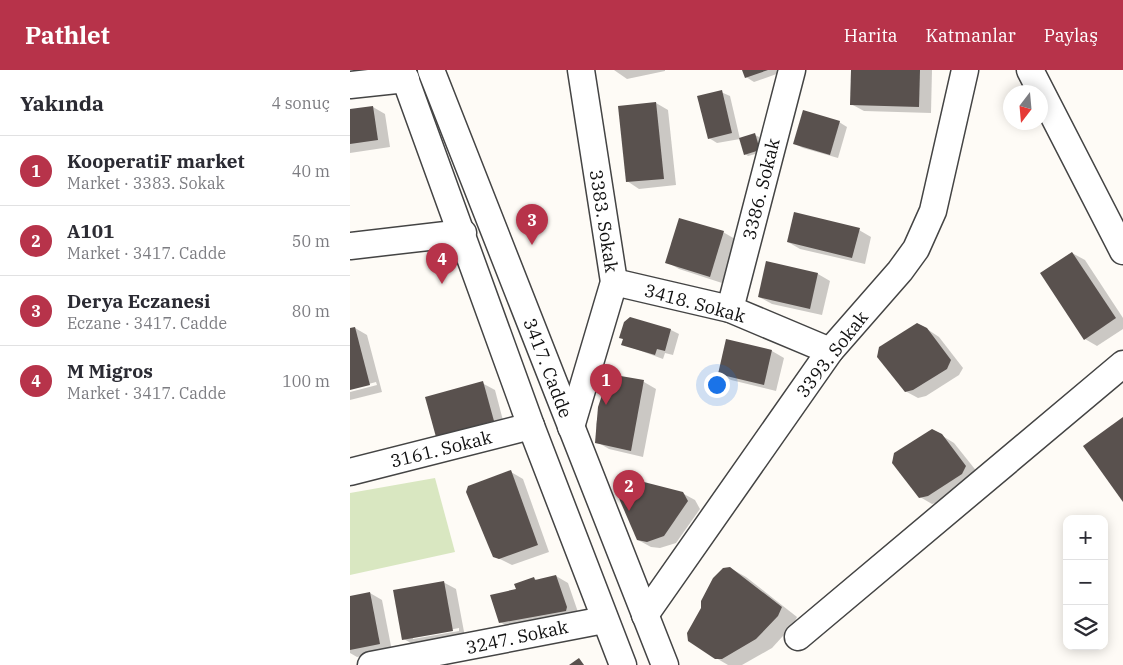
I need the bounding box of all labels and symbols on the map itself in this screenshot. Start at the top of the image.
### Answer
north arrow [1003,85,1048,130]
street label: 3386. Sokak [737,135,785,242]
street label: 3383. Sokak [585,168,624,275]
pin: 3 [516,204,548,245]
pin: 4 [426,243,458,284]
street label: 3418. Sokak [642,278,749,328]
street label: 3393. Sokak [791,306,873,402]
street label: 3417. Cadde [518,315,578,421]
pin: 1 [590,364,622,405]
your location [704,372,730,398]
street label: 3161. Sokak [388,425,495,473]
pin: 2 [613,470,645,511]
street label: 3247. Sokak [464,615,571,659]

